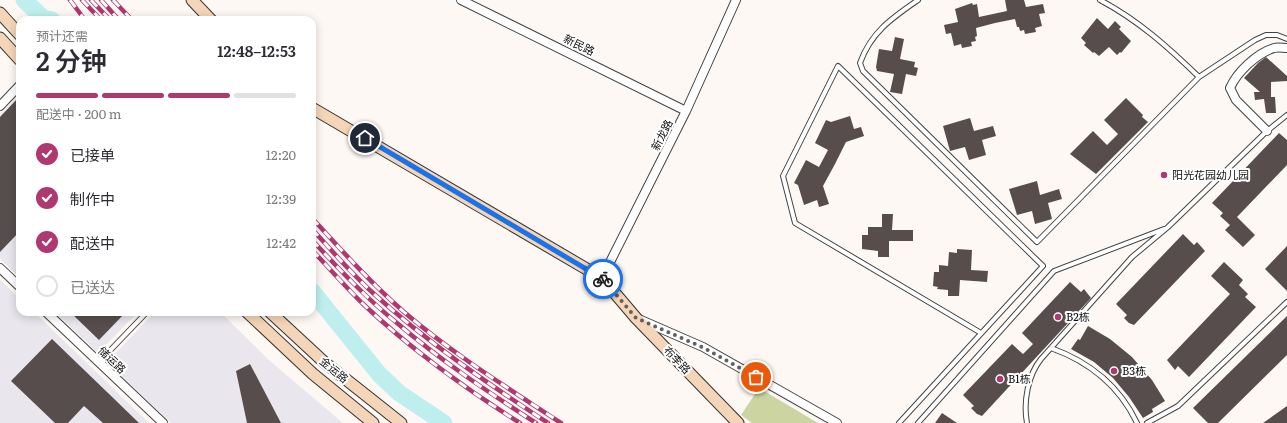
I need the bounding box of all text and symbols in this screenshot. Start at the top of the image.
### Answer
text: 预计还需 [36,26,88,45]
street label: 新民路 [561,30,598,59]
text: 12:48–12:53 [217,39,296,62]
text: 2 分钟 [36,40,107,79]
text: 配送中 · 200 m [36,104,121,123]
street label: 新龙路 [646,116,676,153]
pin [348,121,382,155]
icon: home [354,127,376,149]
icon: check [36,143,58,165]
text: 已接单 [70,143,115,166]
text: 12:20 [266,145,296,164]
place label: 阳光花园幼儿园 [1172,166,1249,182]
marker: 阳光花园幼儿园 [1159,170,1169,180]
icon: check [36,187,58,209]
text: 制作中 [70,187,115,210]
text: 12:39 [266,189,296,208]
icon: check [36,231,58,253]
text: 配送中 [70,231,115,254]
text: 12:42 [266,233,296,252]
courier [583,259,623,299]
icon: bike [592,268,614,290]
text: 已送达 [70,275,115,298]
place label: B2栋 [1066,308,1090,324]
marker: B2栋 [1053,312,1063,322]
street label: 储运路 [95,342,130,376]
street label: 布李路 [661,342,695,377]
street label: 金运路 [317,352,352,386]
pin [739,360,773,394]
place label: B3栋 [1122,362,1146,378]
icon: bag [745,366,767,388]
marker: B3栋 [1109,366,1119,376]
place label: B1栋 [1008,370,1031,386]
marker: B1栋 [995,374,1005,384]

